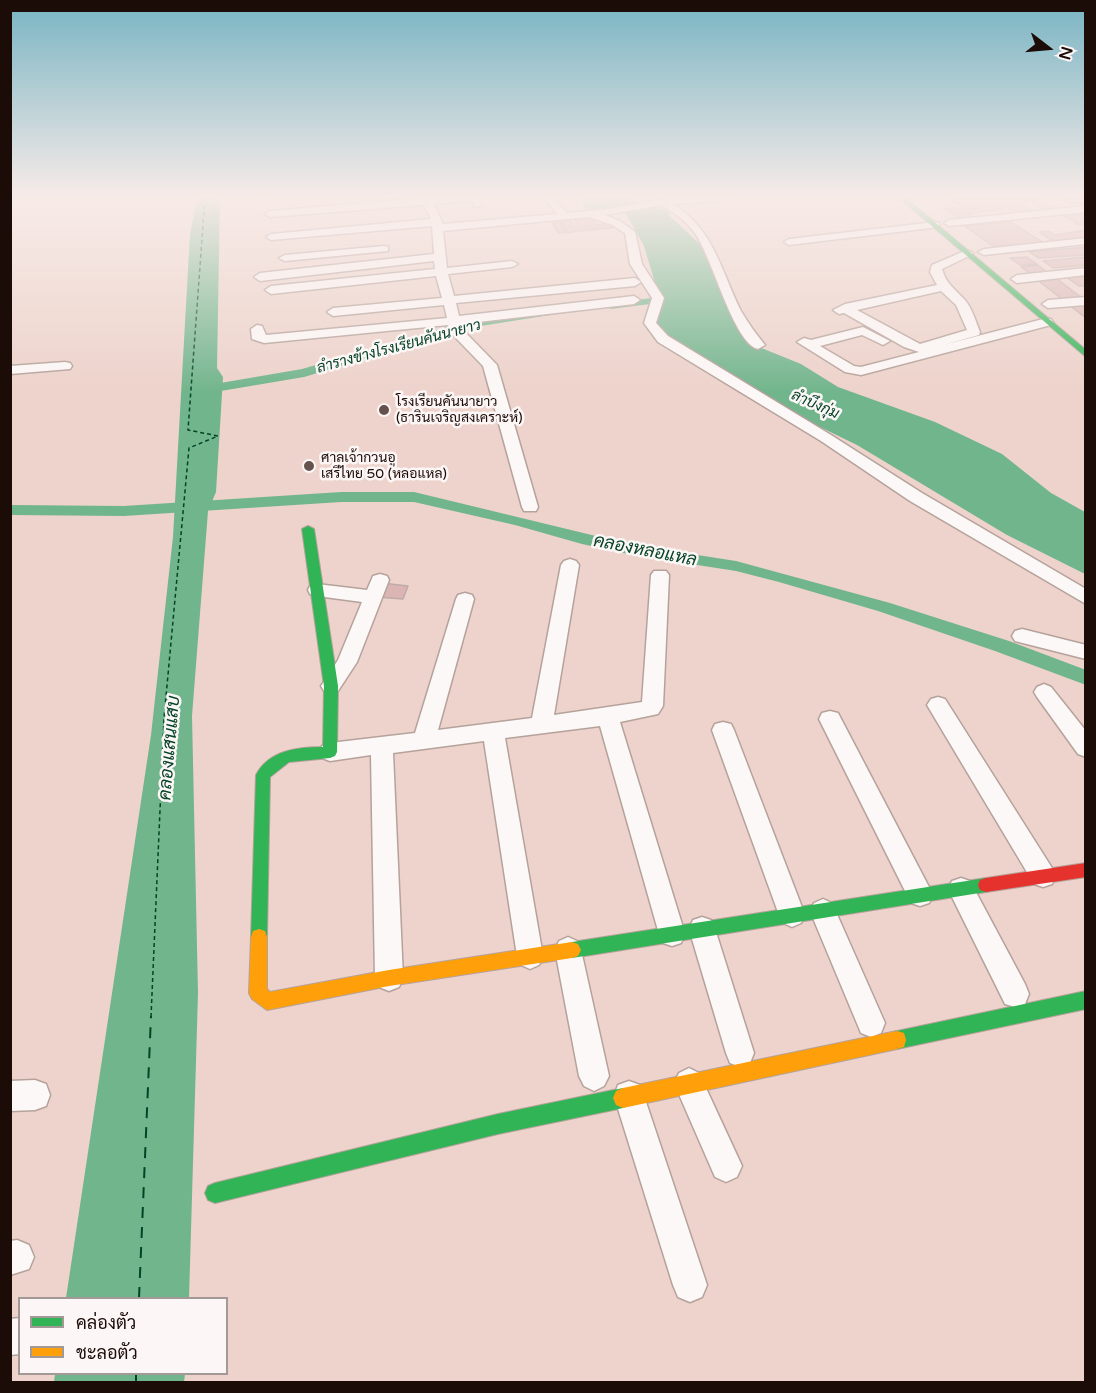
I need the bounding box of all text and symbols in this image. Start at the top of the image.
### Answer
north arrow [1018,18,1078,78]
text: N [1054,44,1077,62]
water label: ลำรางข้างโรงเรียนคันนายาว [315,316,483,378]
water label: ลำบึงกุ่ม [788,387,842,423]
place label: โรงเรียนคันนายาว (ธารินเจริญสงเคราะห์) [396,394,523,426]
marker: โรงเรียนคันนายาว (ธารินเจริญสงเคราะห์) [377,403,391,417]
place label: ศาลเจ้ากวนอู เสรีไทย 50 (หลอแหล) [321,450,447,482]
marker: ศาลเจ้ากวนอู เสรีไทย 50 (หลอแหล) [302,459,316,473]
water label: คลองหลอแหล [592,530,698,572]
water label: คลองแสนแสบ [155,695,185,801]
legend [18,1297,228,1375]
text: คล่องตัว [76,1312,136,1334]
text: ชะลอตัว [76,1342,138,1364]

